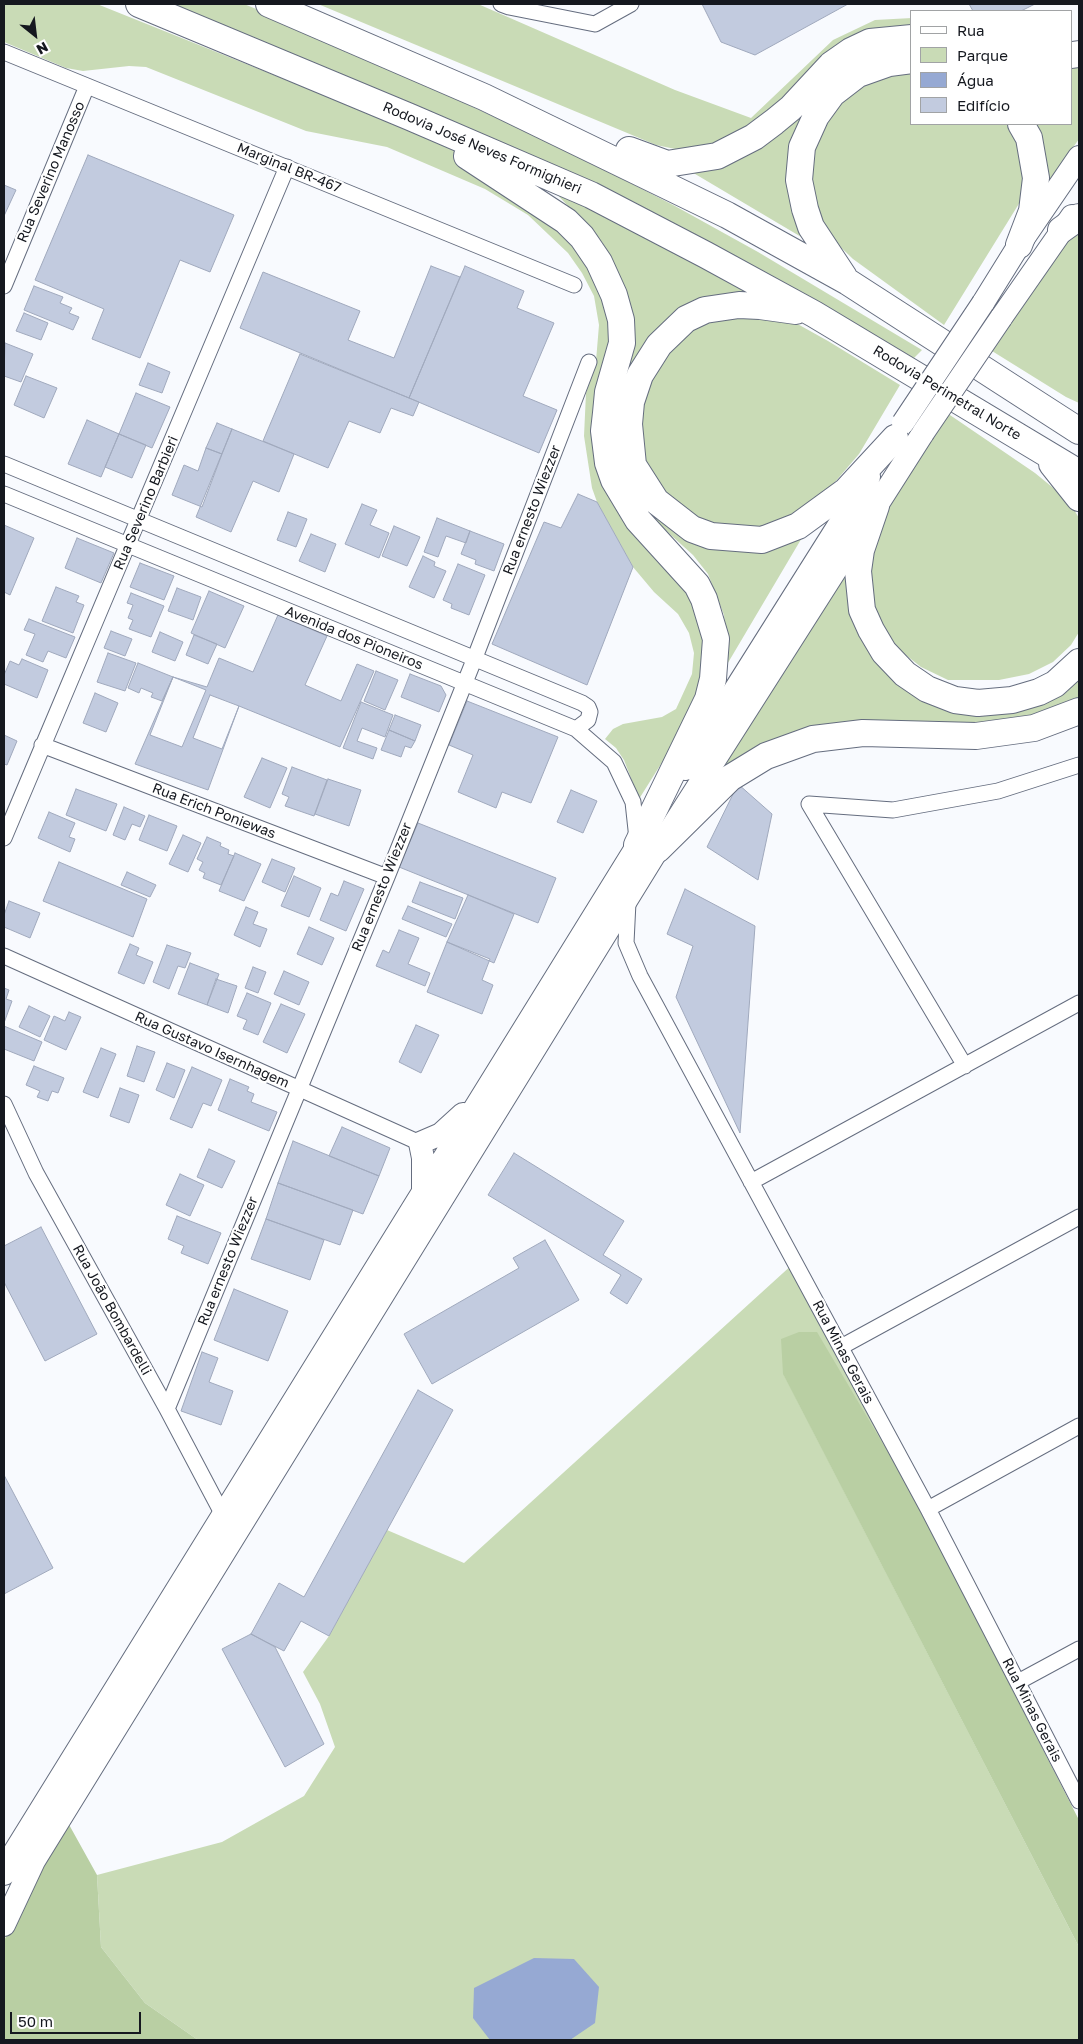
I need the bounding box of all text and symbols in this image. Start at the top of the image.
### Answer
north arrow [10,10,60,60]
legend [910,10,1073,125]
text: Rua [957,21,984,39]
text: N [34,39,51,59]
text: Parque [957,46,1008,64]
text: Água [957,71,994,89]
text: Edifício [957,96,1010,114]
street label: Rodovia José Neves Formighieri [380,98,584,198]
street label: Rua Severino Manosso [14,99,88,245]
street label: Marginal BR-467 [234,139,344,197]
street label: Rodovia Perimetral Norte [870,342,1024,444]
street label: Rua Severino Barbieri [110,434,182,572]
street label: Rua ernesto Wiezzer [499,443,565,577]
street label: Avenida dos Pioneiros [282,603,426,673]
street label: Rua Erich Poniewas [150,780,278,842]
street label: Rua ernesto Wiezzer [348,820,416,954]
street label: Rua Gustavo Isernhagem [132,1008,292,1092]
street label: Rua ernesto Wiezzer [194,1194,262,1328]
street label: Rua João Bombardelli [69,1242,155,1378]
street label: Rua Minas Gerais [809,1297,877,1407]
street label: Rua Minas Gerais [998,1655,1066,1765]
scale bar [12,2002,144,2034]
text: 50 m [18,2012,53,2030]

